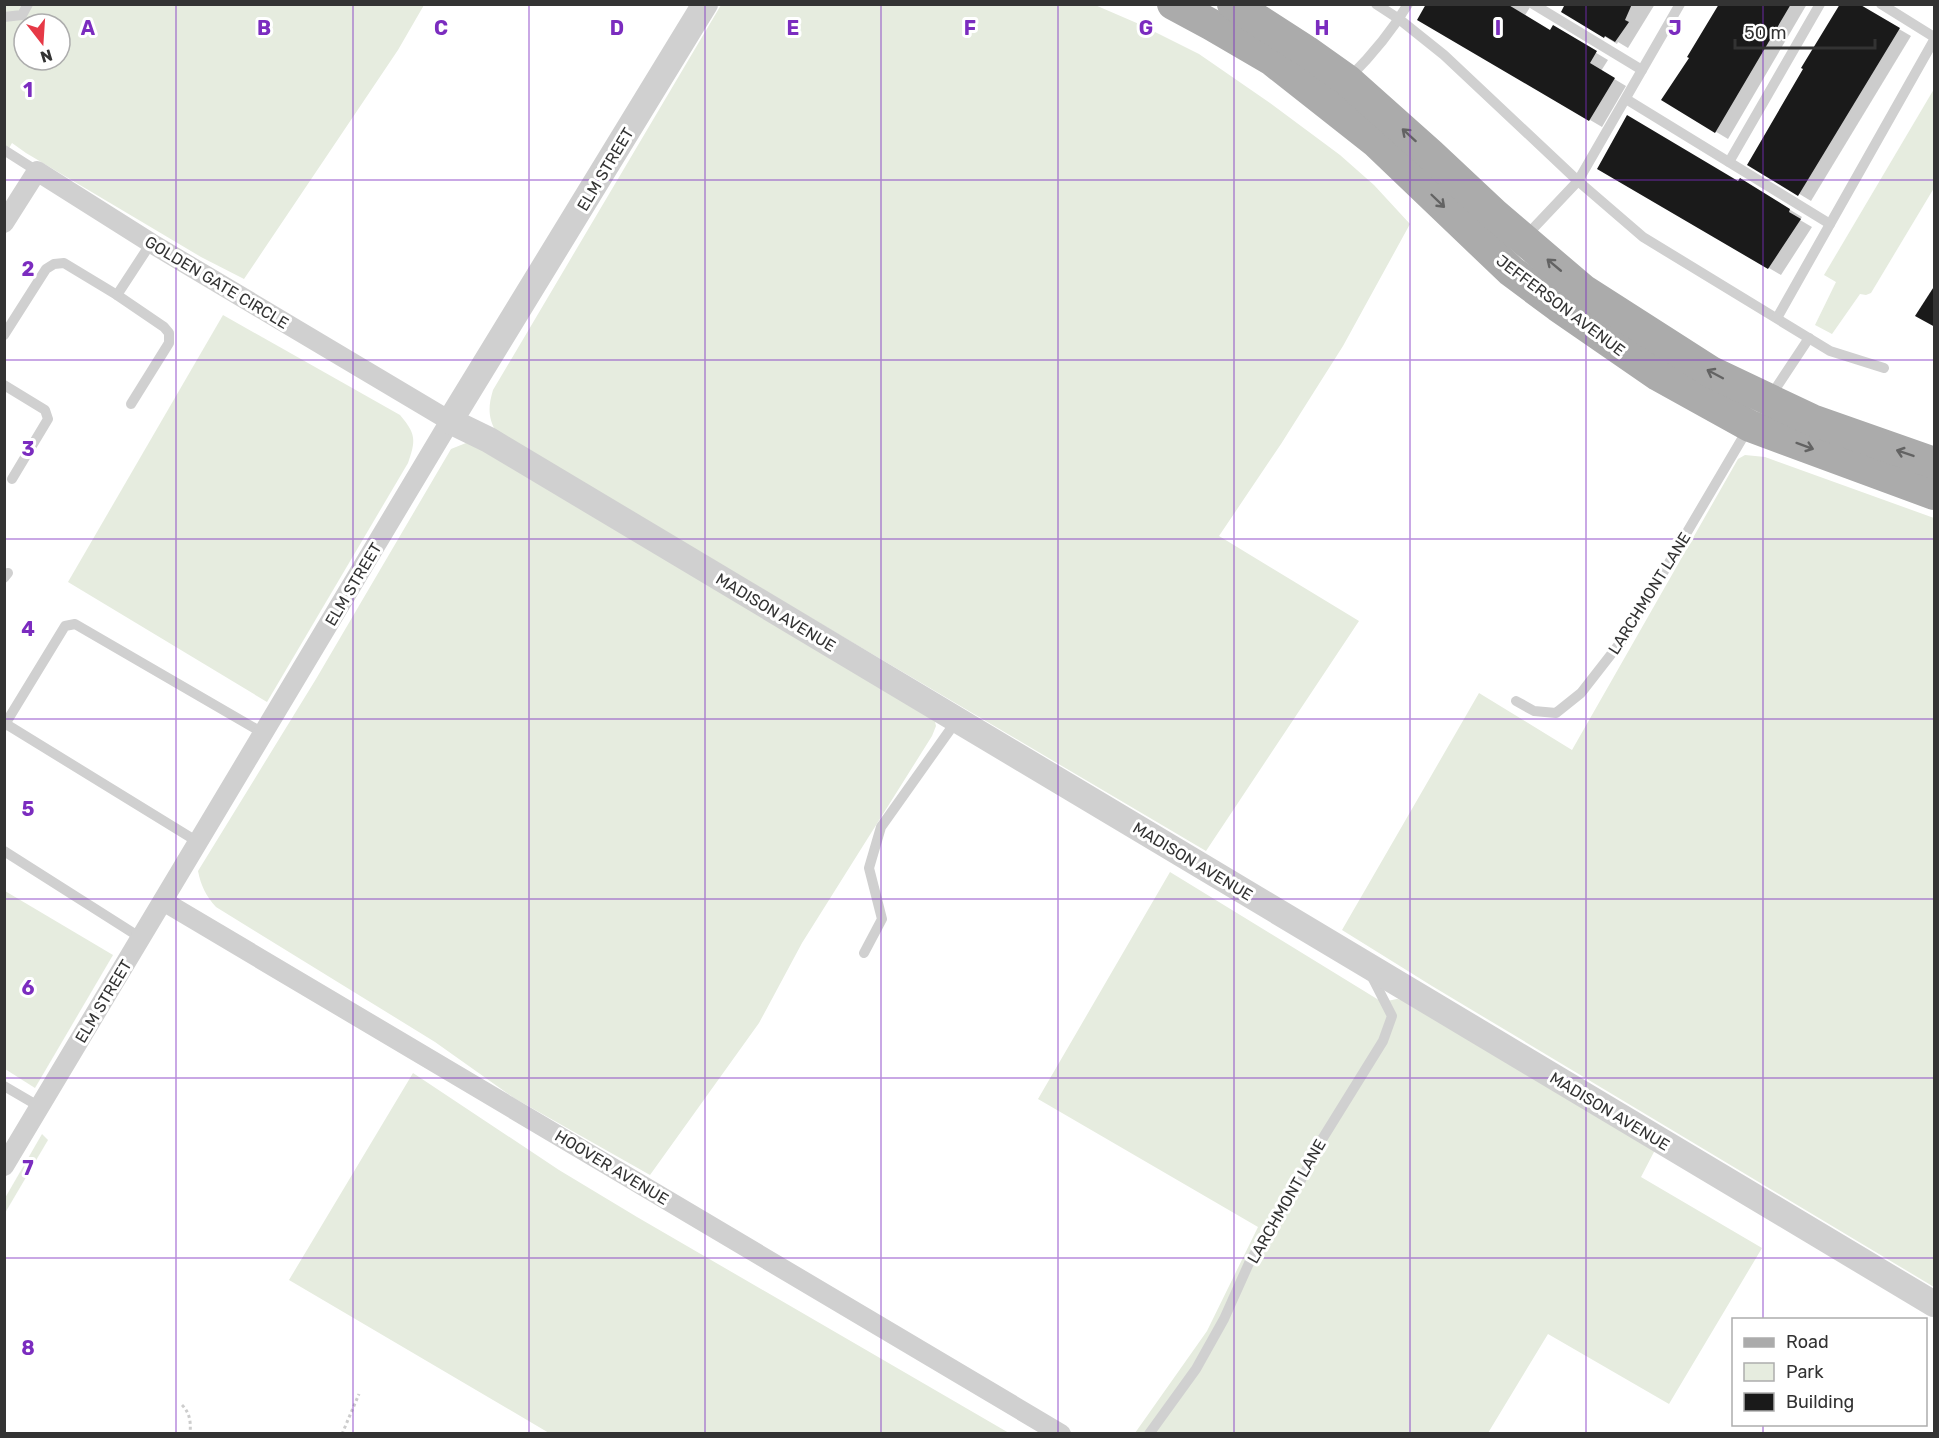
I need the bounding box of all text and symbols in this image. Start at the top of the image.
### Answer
north arrow [12,12,72,72]
scale bar [1735,12,1874,50]
text: A [81,16,96,40]
text: B [257,16,271,40]
text: C [434,16,448,40]
text: D [610,16,624,40]
text: E [787,16,799,40]
text: F [964,16,976,40]
text: G [1139,16,1153,40]
text: H [1315,16,1329,40]
text: I [1495,16,1501,40]
text: J [1668,16,1682,40]
text: 50 m [1744,22,1787,44]
text: N [38,45,55,67]
text: 1 [23,78,33,102]
street label: ELM STREET [573,124,638,214]
one-way arrow [1401,128,1416,142]
one-way arrow [1430,194,1445,208]
street label: GOLDEN GATE CIRCLE [141,232,292,333]
street label: JEFFERSON AVENUE [1493,251,1629,360]
text: 2 [22,257,35,281]
one-way arrow [1547,258,1562,272]
one-way arrow [1707,368,1724,380]
text: 3 [21,437,35,461]
one-way arrow [1795,441,1814,452]
one-way arrow [1896,446,1915,457]
street label: LARCHMONT LANE [1604,529,1695,658]
street label: ELM STREET [321,539,386,629]
street label: MADISON AVENUE [712,569,839,656]
text: 4 [21,617,35,641]
text: 5 [22,797,35,821]
street label: MADISON AVENUE [1129,818,1256,905]
street label: ELM STREET [71,956,136,1046]
text: 6 [21,976,35,1000]
street label: MADISON AVENUE [1546,1068,1673,1155]
street label: HOOVER AVENUE [552,1126,672,1209]
street label: LARCHMONT LANE [1243,1136,1330,1267]
text: 7 [22,1156,34,1180]
legend [1732,1318,1927,1426]
text: Road [1786,1331,1829,1353]
text: 8 [21,1336,35,1360]
text: Park [1786,1361,1824,1383]
text: Building [1786,1391,1854,1413]

